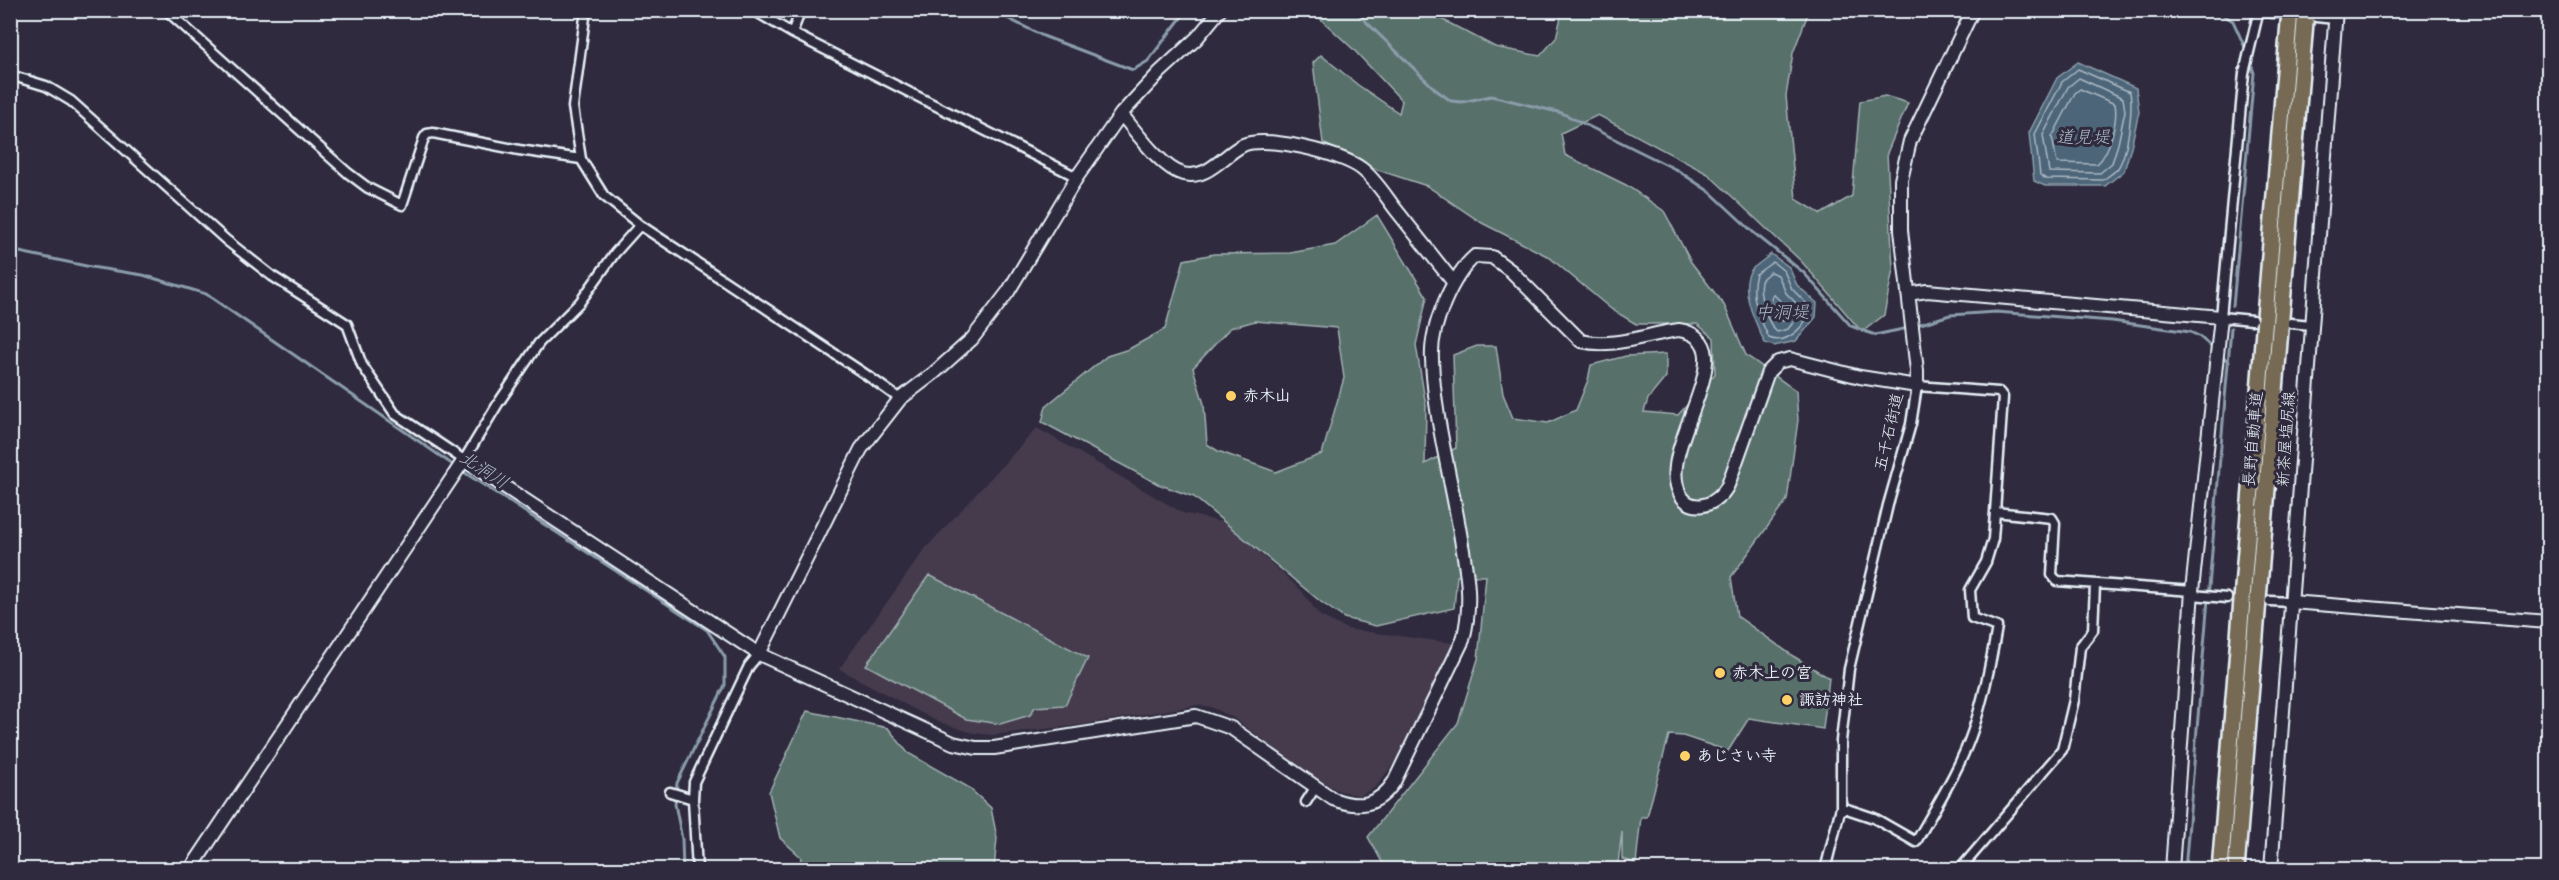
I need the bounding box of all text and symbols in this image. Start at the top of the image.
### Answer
water label: 道見堤 [2056,125,2111,150]
water label: 中洞堤 [1755,300,1810,325]
place label: 赤木山 [1243,385,1291,407]
marker: 赤木山 [1224,389,1238,403]
street label: 長野自動車道 [2238,390,2268,488]
street label: 新茶屋塩尻線 [2272,390,2300,488]
street label: 五千石街道 [1869,391,1909,473]
water label: 北洞川 [455,445,513,495]
place label: 赤木上の宮 [1732,662,1812,684]
marker: 赤木上の宮 [1713,666,1727,680]
place label: 諏訪神社 [1799,689,1863,711]
marker: 諏訪神社 [1780,693,1794,707]
place label: あじさい寺 [1697,745,1777,767]
marker: あじさい寺 [1678,749,1692,763]

